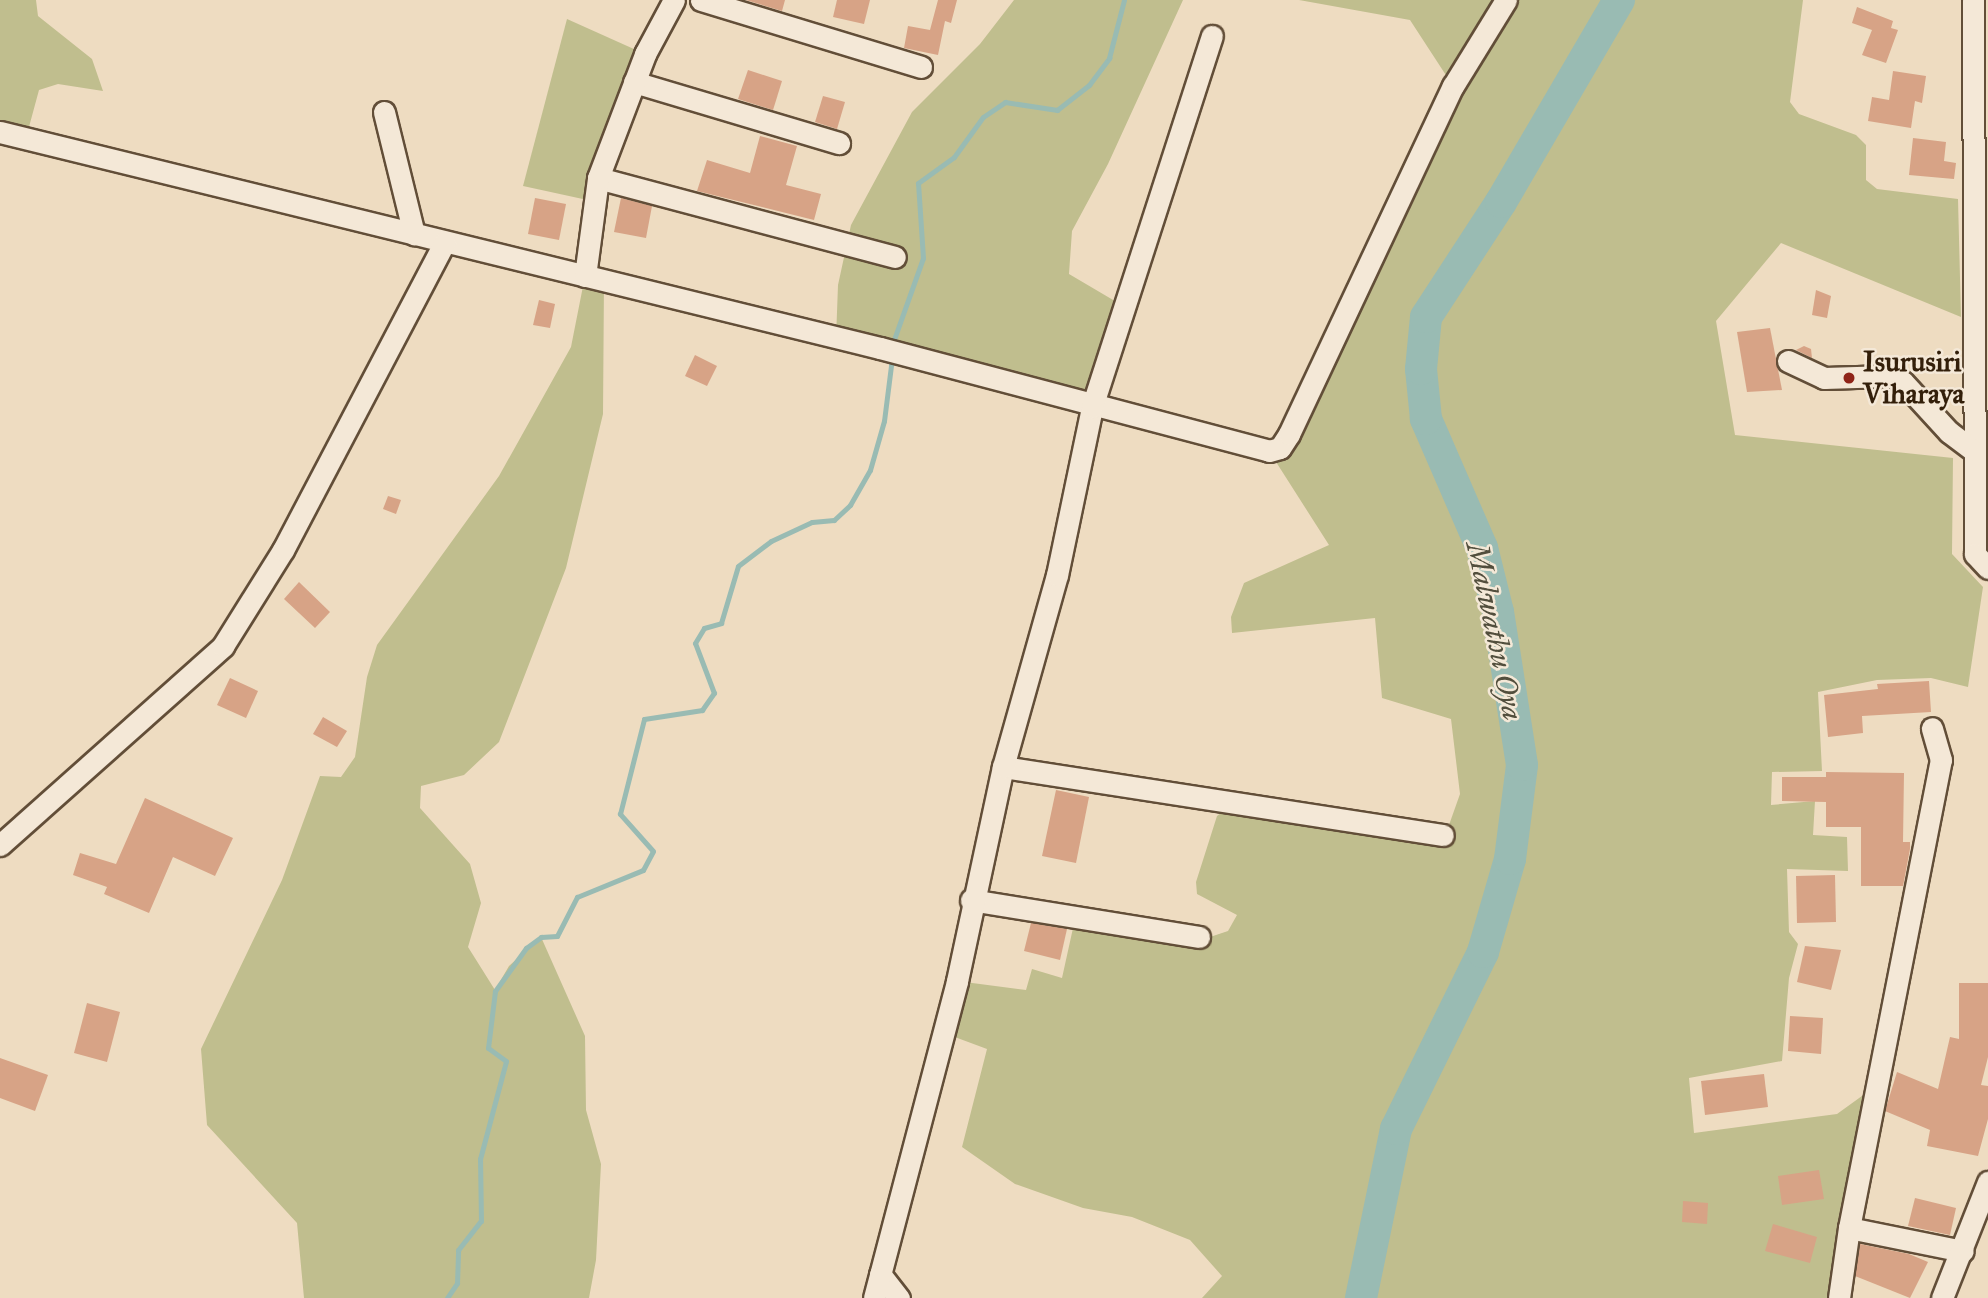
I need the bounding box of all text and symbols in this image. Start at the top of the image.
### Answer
place label: Isurusiri Viharaya [1863,345,1964,411]
marker: Isurusiri Viharaya [1841,370,1857,386]
water label: Malwathu Oya [1459,539,1531,723]

